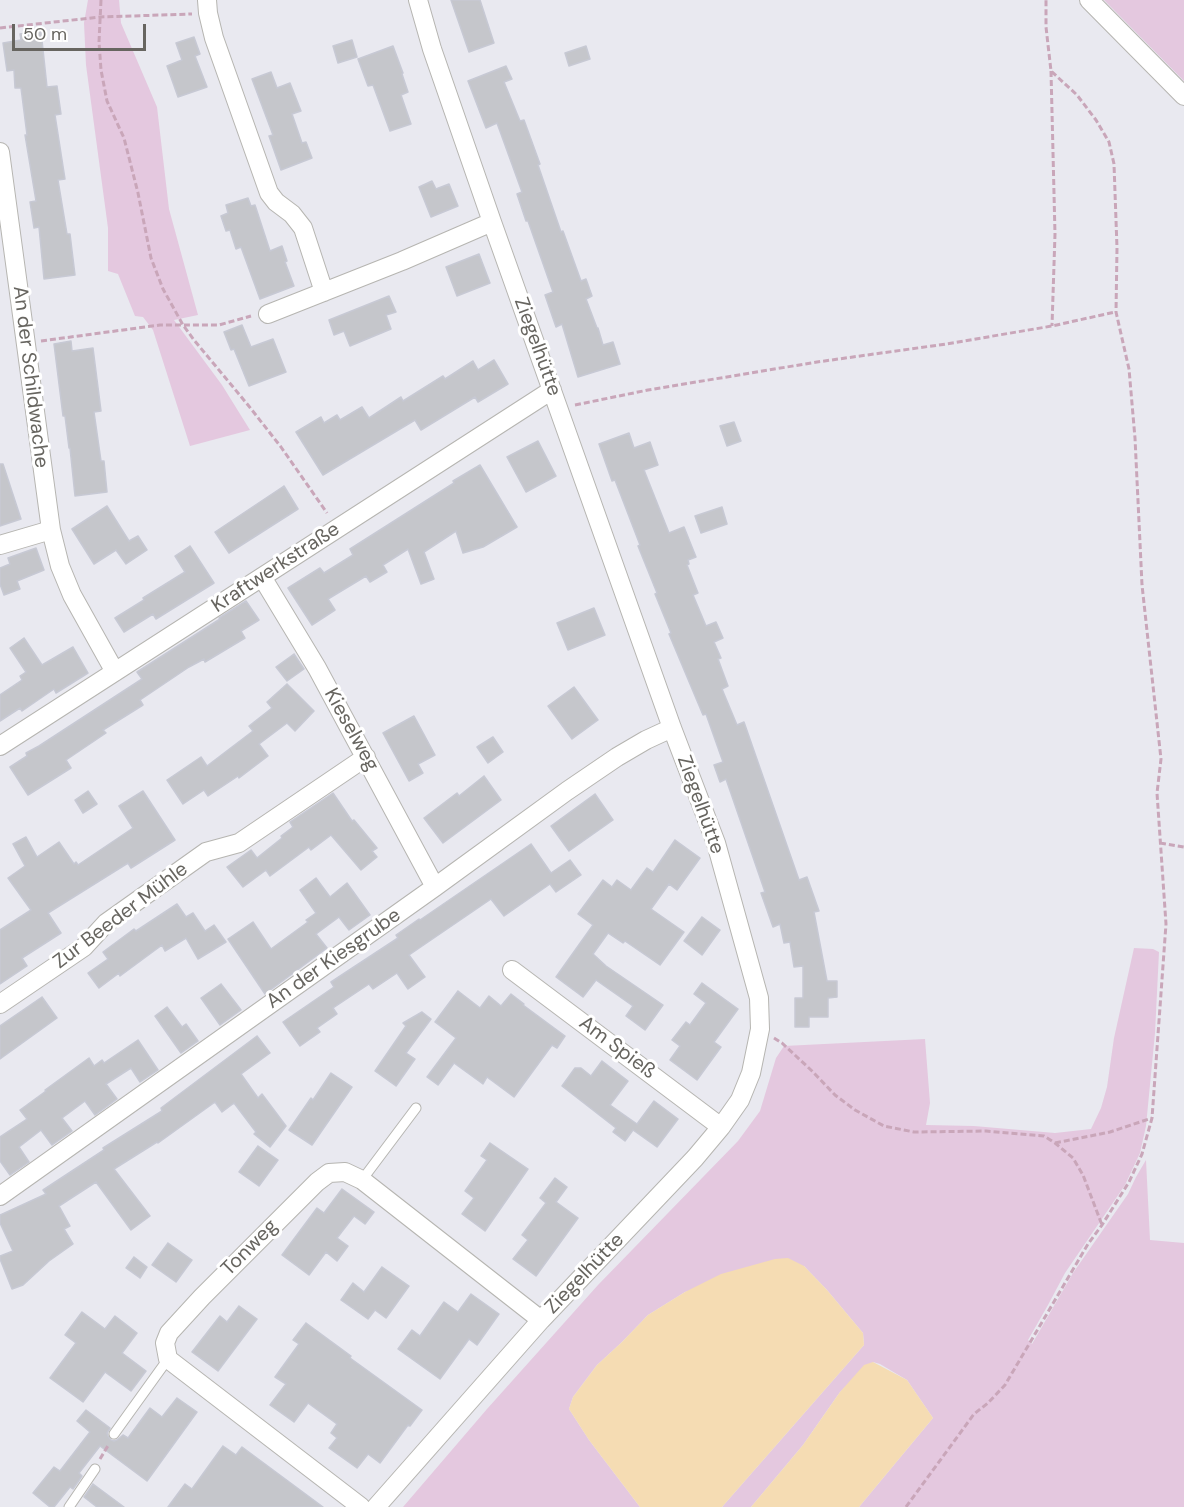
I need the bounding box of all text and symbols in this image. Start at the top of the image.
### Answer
scale bar [15,12,148,50]
text: 50 m [23,22,67,46]
street label: An der Schildwache [7,285,53,469]
street label: Ziegelhütte [508,294,566,400]
street label: Kraftwerkstraße [208,518,344,618]
street label: Kieselweg [318,684,384,776]
street label: Ziegelhütte [671,752,729,858]
street label: Zur Beeder Mühle [49,858,193,974]
street label: An der Kiesgrube [262,904,406,1014]
street label: Am Spieß [574,1011,660,1085]
street label: Tonweg [217,1215,283,1281]
street label: Ziegelhütte [541,1229,629,1319]

